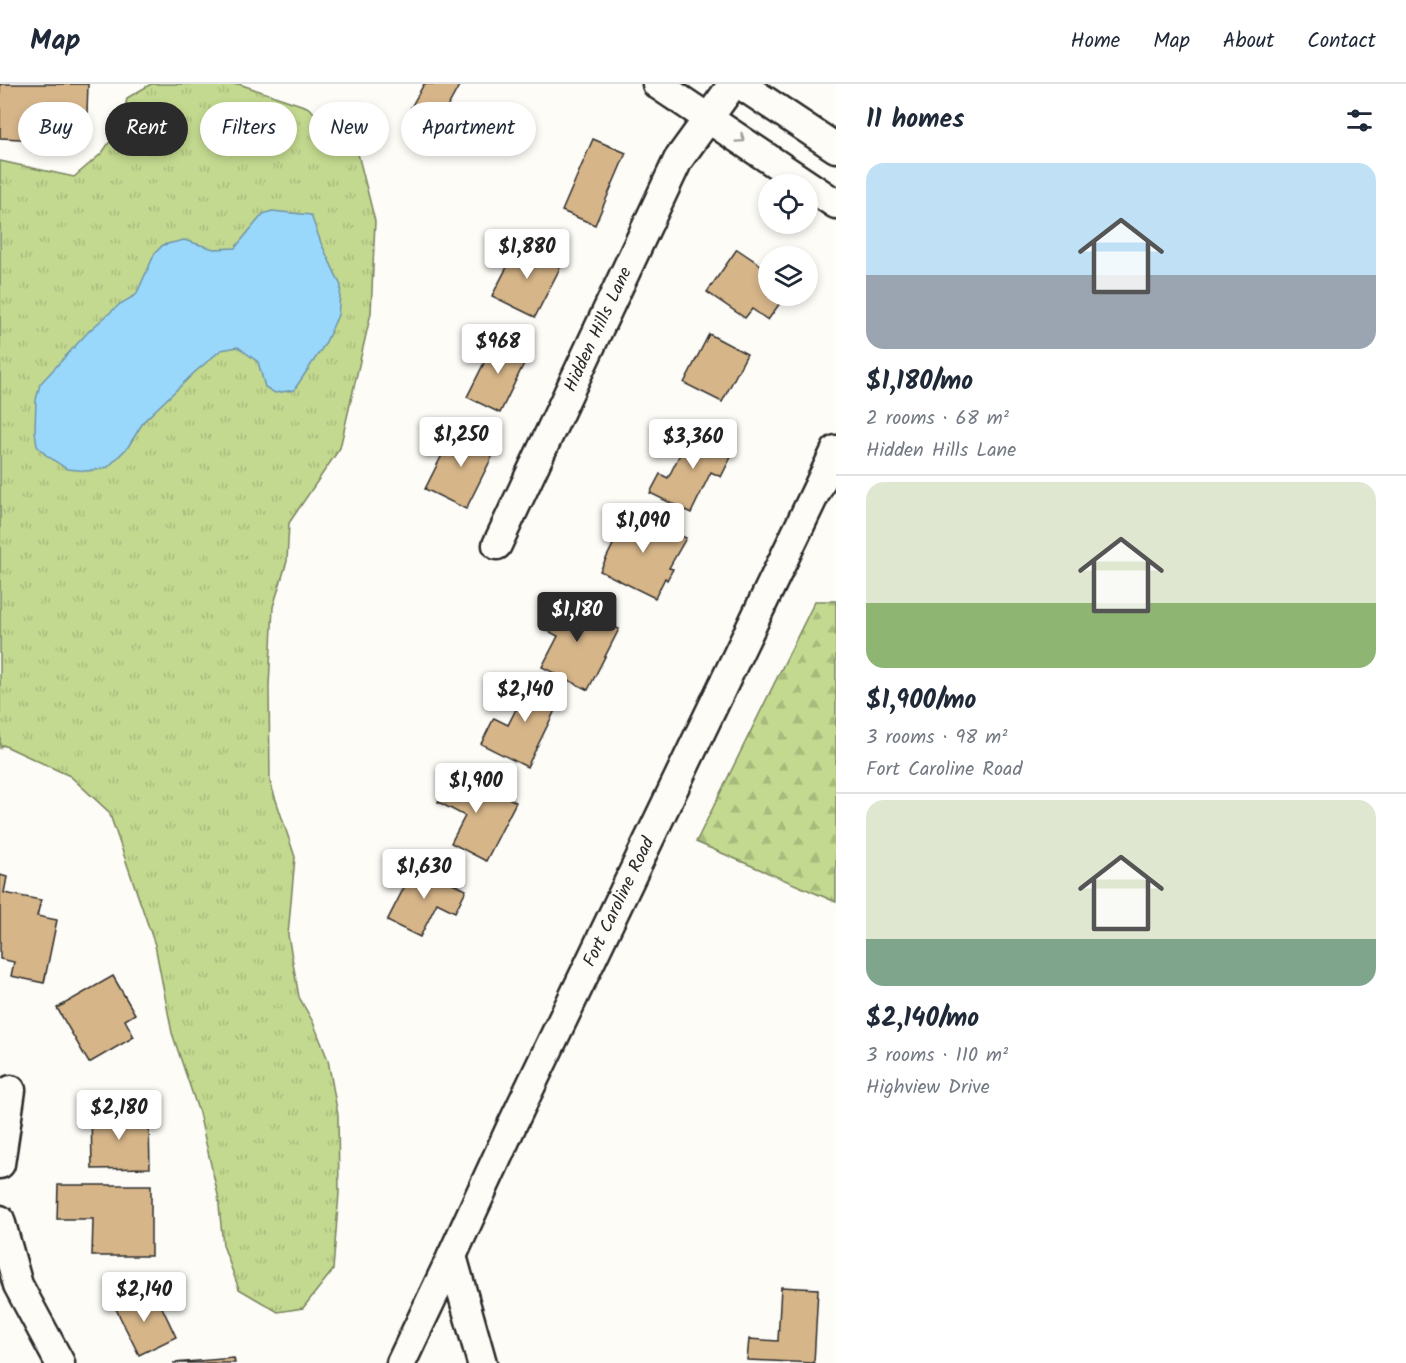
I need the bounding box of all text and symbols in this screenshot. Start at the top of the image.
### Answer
text: Map [30,19,81,64]
text: Home [1071,25,1120,58]
text: Map [1153,25,1190,58]
text: About [1223,25,1274,58]
text: Contact [1307,25,1376,58]
text: 11 homes [866,99,964,141]
chip: Buy [18,102,93,156]
chip: Rent [105,102,188,156]
chip: Filters [200,102,297,156]
chip: New [309,102,389,156]
chip: Apartment [401,102,536,156]
icon: filters [1343,104,1376,137]
one-way arrow [735,132,745,144]
map controls [758,174,818,306]
button: locate [758,174,818,234]
icon: home [1067,202,1175,310]
pin: $1,880 [478,229,576,280]
text: $1,880 [499,232,555,264]
button: layers [758,246,818,306]
street label: Hidden Hills Lane [556,262,640,397]
pin: $968 [462,324,534,375]
text: $968 [476,327,520,359]
text: $1,180/mo [866,361,973,403]
text: 2 rooms · 68 m² [866,403,1009,435]
pin: $1,250 [412,417,510,468]
pin: $3,360 [644,419,742,470]
text: $1,250 [433,420,489,452]
text: $3,360 [663,422,723,454]
text: Hidden Hills Lane [866,435,1016,467]
pin: $1,090 [594,503,692,554]
text: $1,090 [616,506,670,538]
icon: home [1067,521,1175,629]
pin: $1,180 [528,592,626,643]
text: $1,180 [551,595,603,627]
pin: $2,140 [476,672,574,723]
text: $2,140 [497,675,553,707]
text: $1,900/mo [866,680,976,722]
text: 3 rooms · 98 m² [866,722,1007,754]
text: Fort Caroline Road [866,754,1022,786]
pin: $1,900 [427,763,525,814]
text: $1,900 [449,766,503,798]
street label: Fort Caroline Road [575,831,663,972]
icon: home [1067,839,1175,947]
pin: $1,630 [375,849,473,900]
text: $1,630 [396,852,452,884]
text: $2,140/mo [866,998,979,1040]
text: 3 rooms · 110 m² [866,1040,1008,1072]
text: Highview Drive [866,1072,990,1104]
pin: $2,180 [70,1090,168,1141]
text: $2,180 [91,1093,147,1125]
pin: $2,140 [95,1272,193,1323]
text: $2,140 [116,1275,172,1307]

